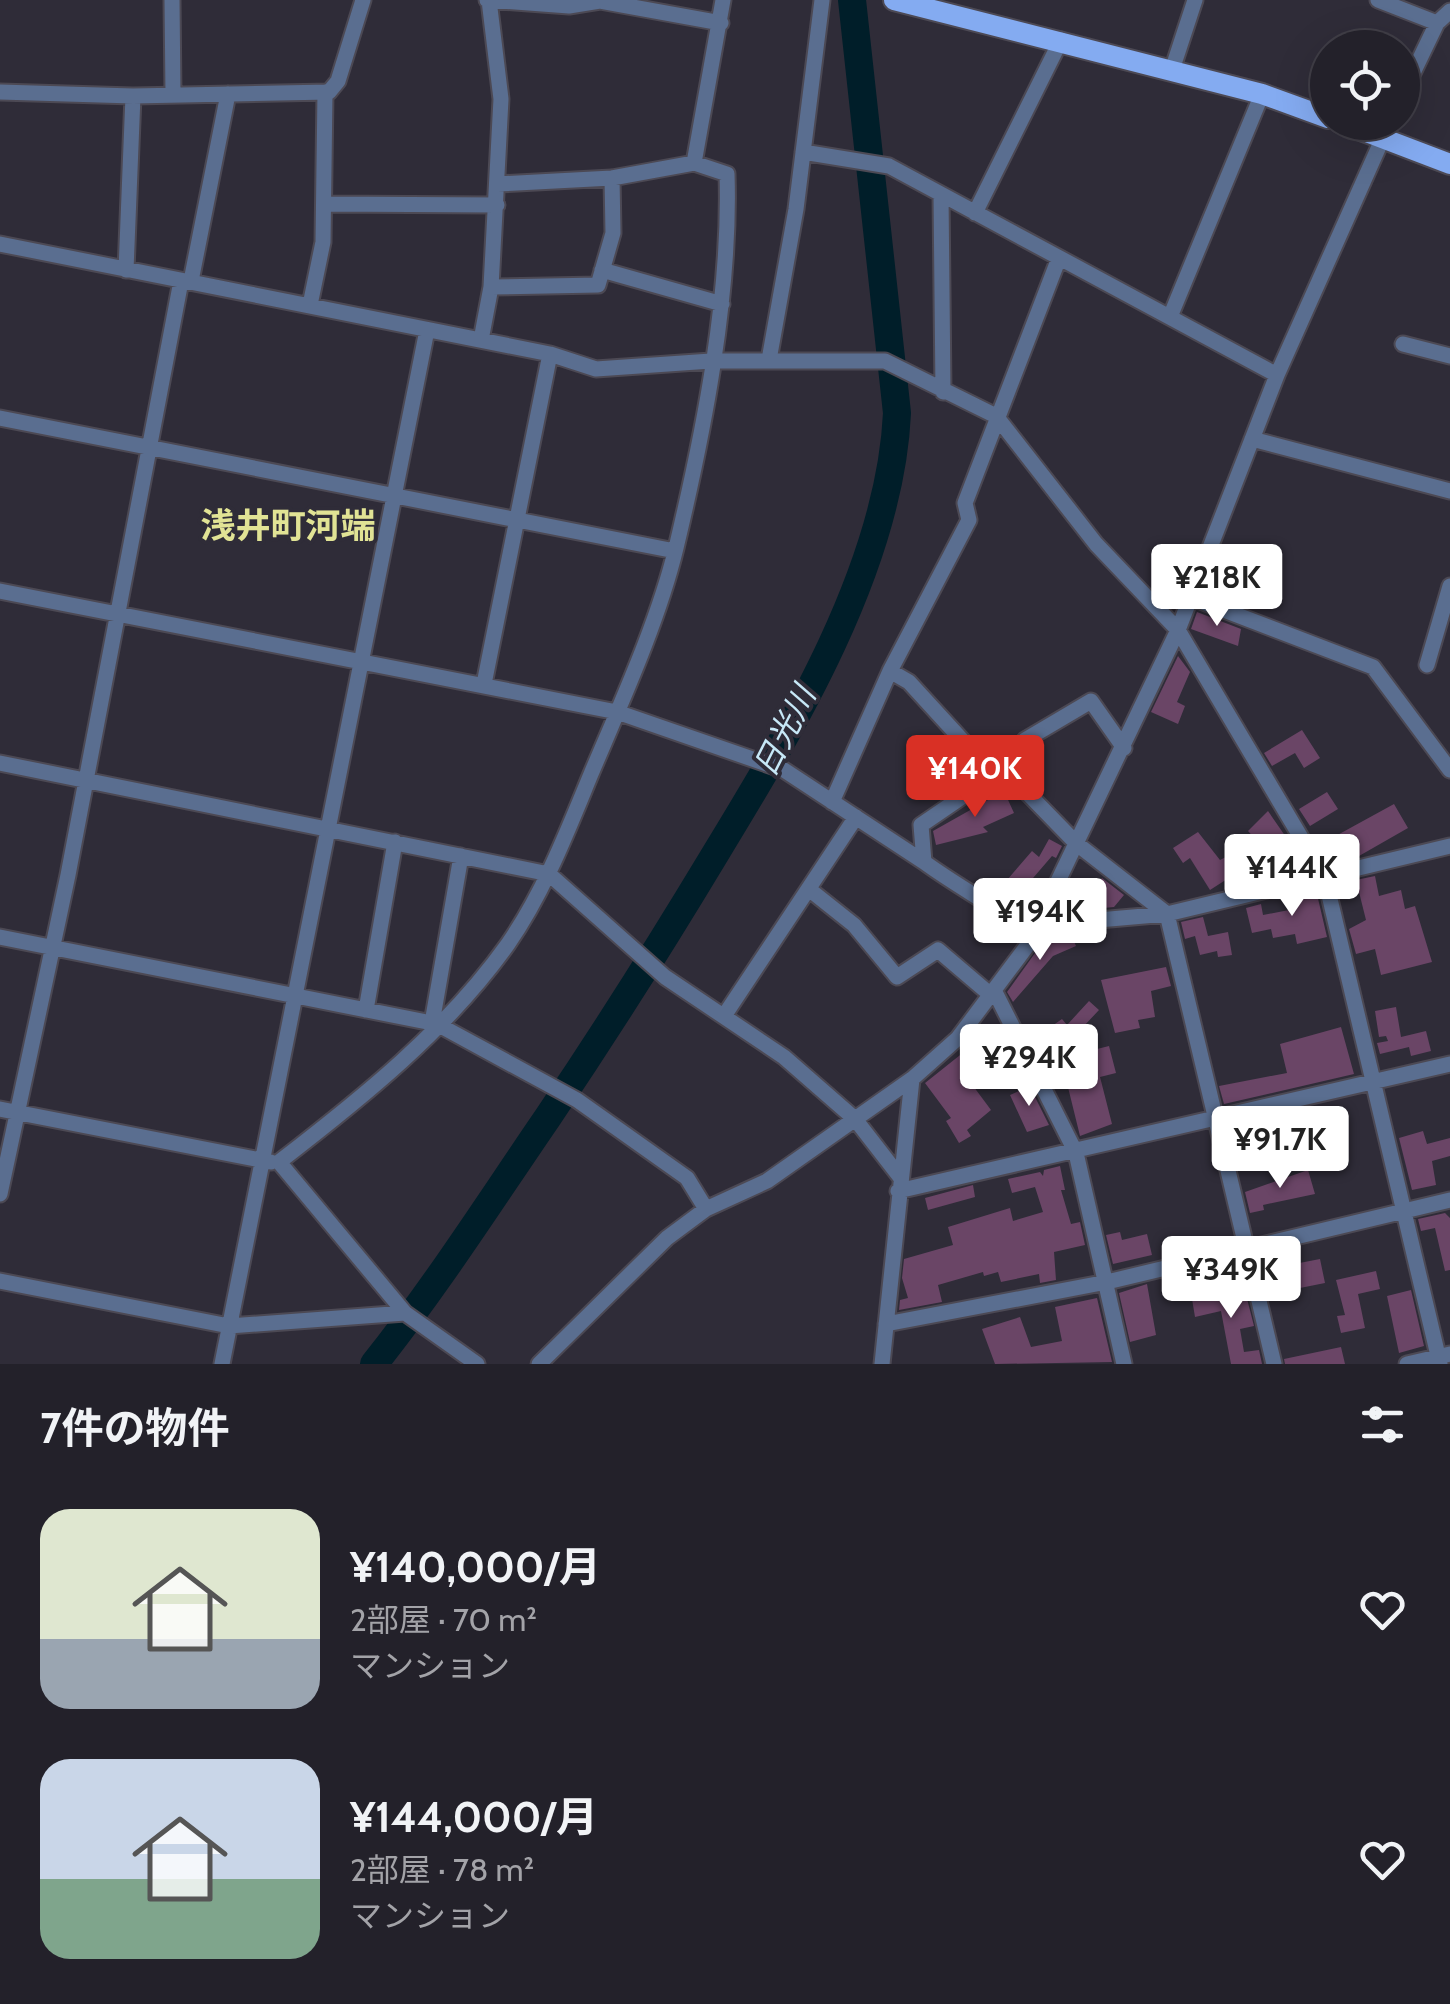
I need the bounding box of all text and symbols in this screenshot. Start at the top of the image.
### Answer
map controls [1310,30,1420,140]
button: locate [1310,30,1420,140]
district label: 浅井町河端 [200,504,376,547]
pin: ¥218K [1147,544,1287,629]
text: ¥218K [1173,557,1261,596]
water label: 日光川 [745,677,825,783]
pin: ¥140K [905,735,1045,820]
text: ¥140K [928,748,1022,787]
pin: ¥144K [1222,834,1362,919]
text: ¥144K [1247,847,1337,886]
pin: ¥194K [970,878,1110,963]
text: ¥194K [995,891,1085,930]
pin: ¥294K [959,1024,1099,1109]
text: ¥294K [982,1037,1076,1076]
pin: ¥91.7K [1199,1106,1361,1191]
text: ¥91.7K [1234,1119,1326,1158]
pin: ¥349K [1161,1236,1301,1321]
text: ¥349K [1184,1249,1278,1288]
icon: filters [1355,1397,1410,1452]
text: 7件の物件 [40,1402,229,1454]
text: ¥140,000/月 [350,1541,601,1593]
icon: home [120,1549,240,1669]
icon: heart [1355,1582,1410,1637]
text: 2部屋 · 70 m² [350,1600,537,1639]
text: マンション [350,1646,510,1685]
text: ¥144,000/月 [350,1791,598,1843]
icon: home [120,1799,240,1919]
icon: heart [1355,1832,1410,1887]
text: 2部屋 · 78 m² [350,1850,534,1889]
text: マンション [350,1896,510,1935]

